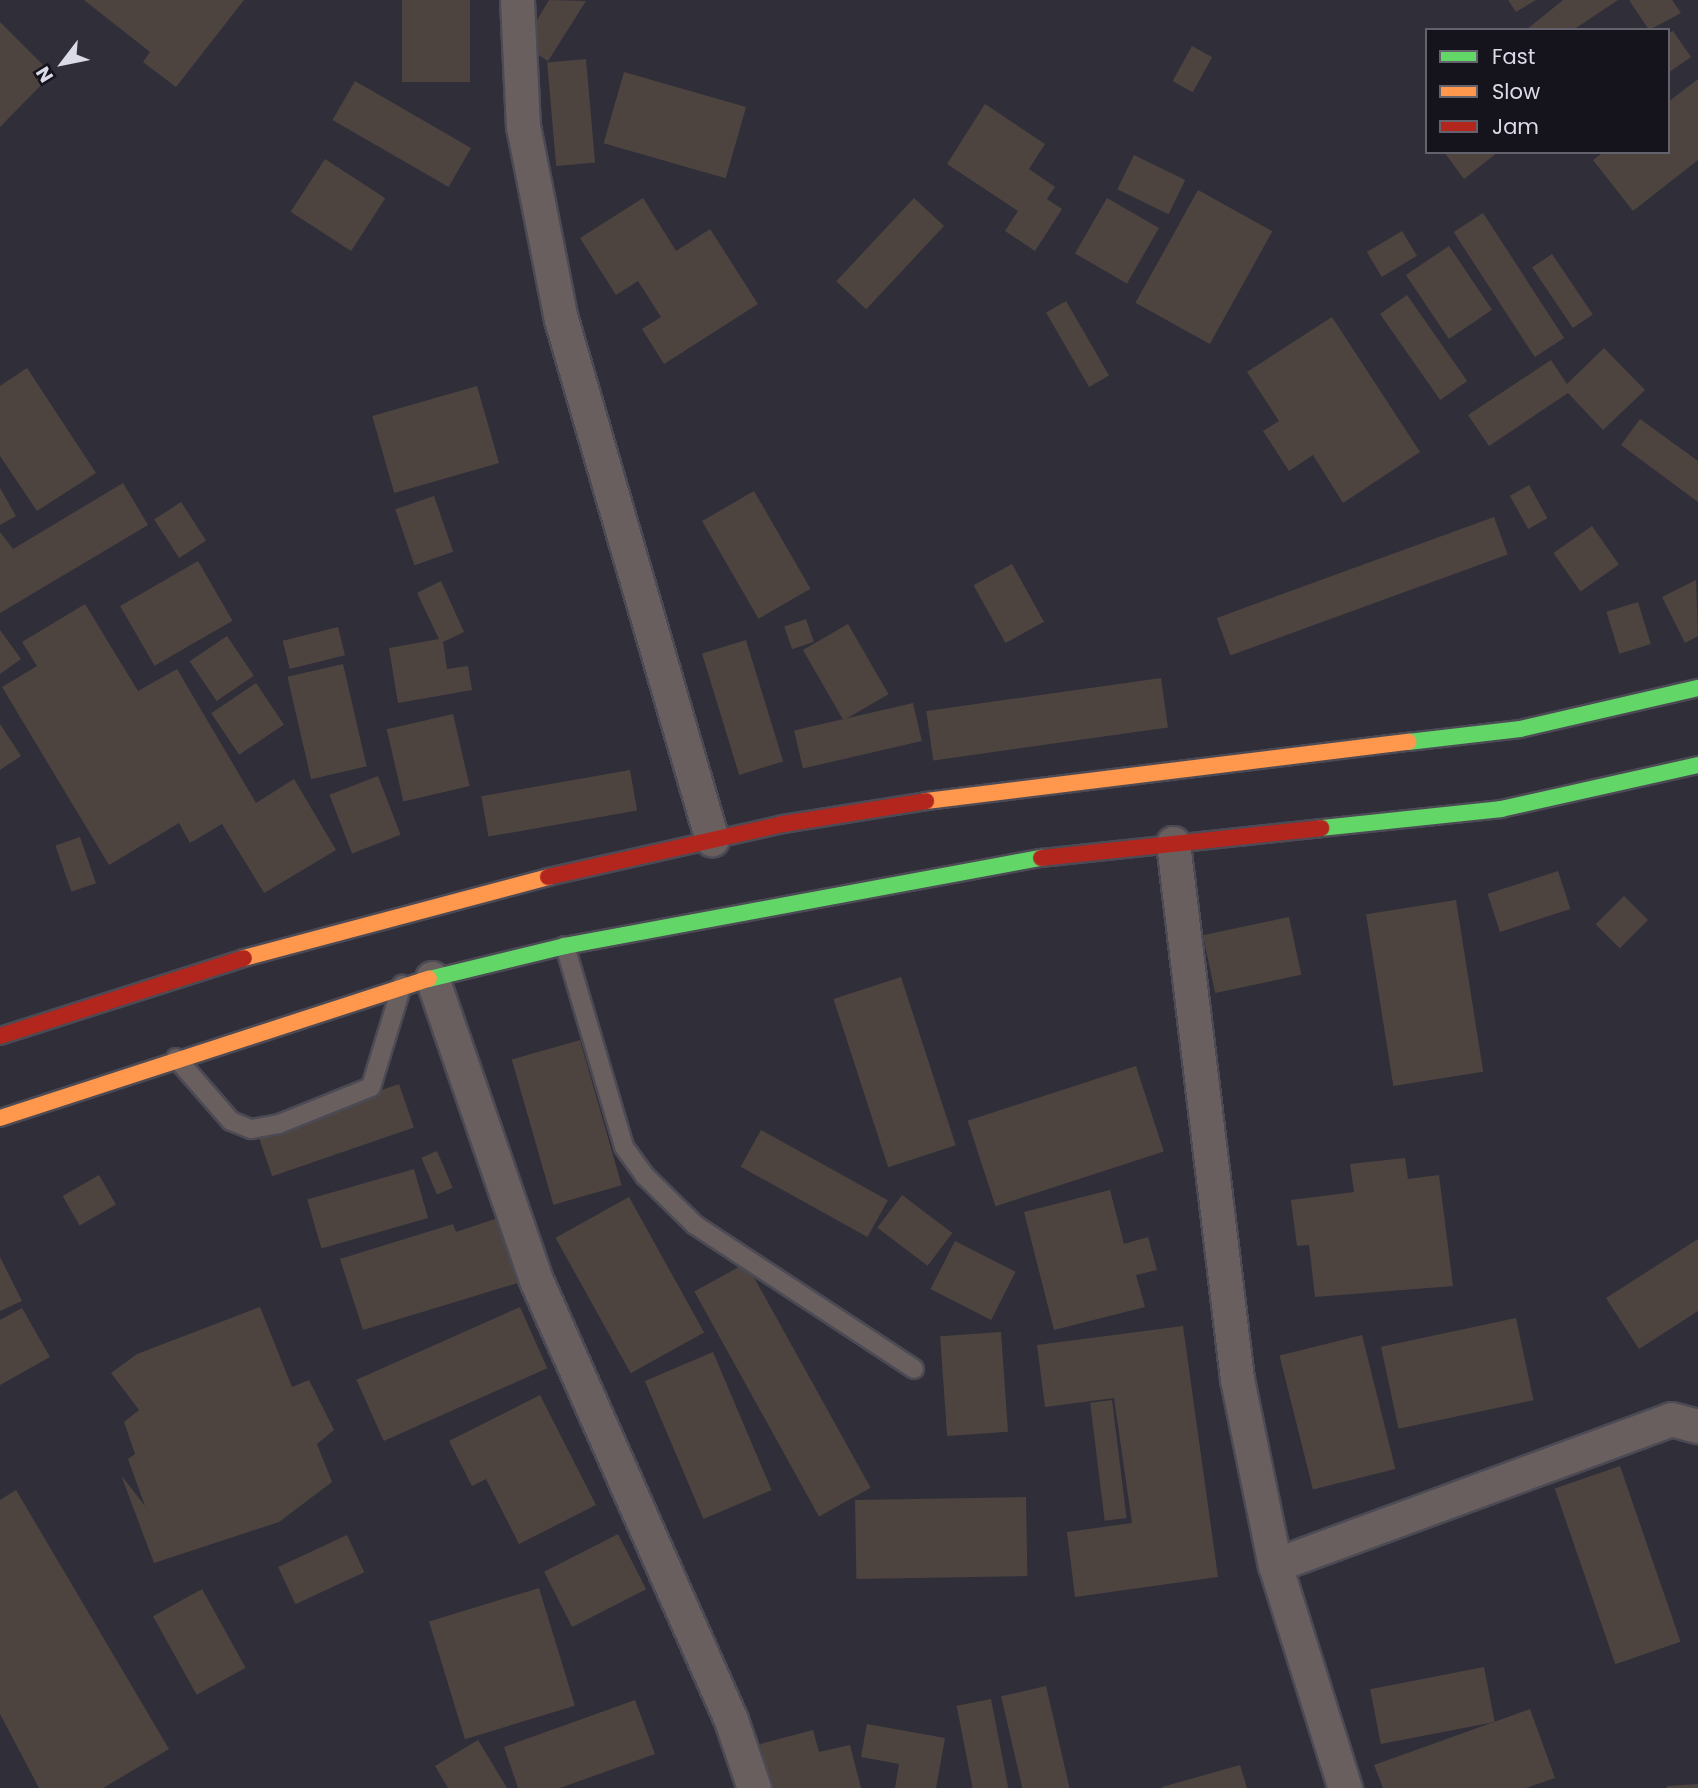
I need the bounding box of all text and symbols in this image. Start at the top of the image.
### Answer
north arrow [28,28,98,98]
legend [1425,28,1670,154]
text: Fast [1492,42,1535,71]
text: N [30,61,60,88]
text: Slow [1492,77,1540,106]
text: Jam [1492,112,1539,141]

